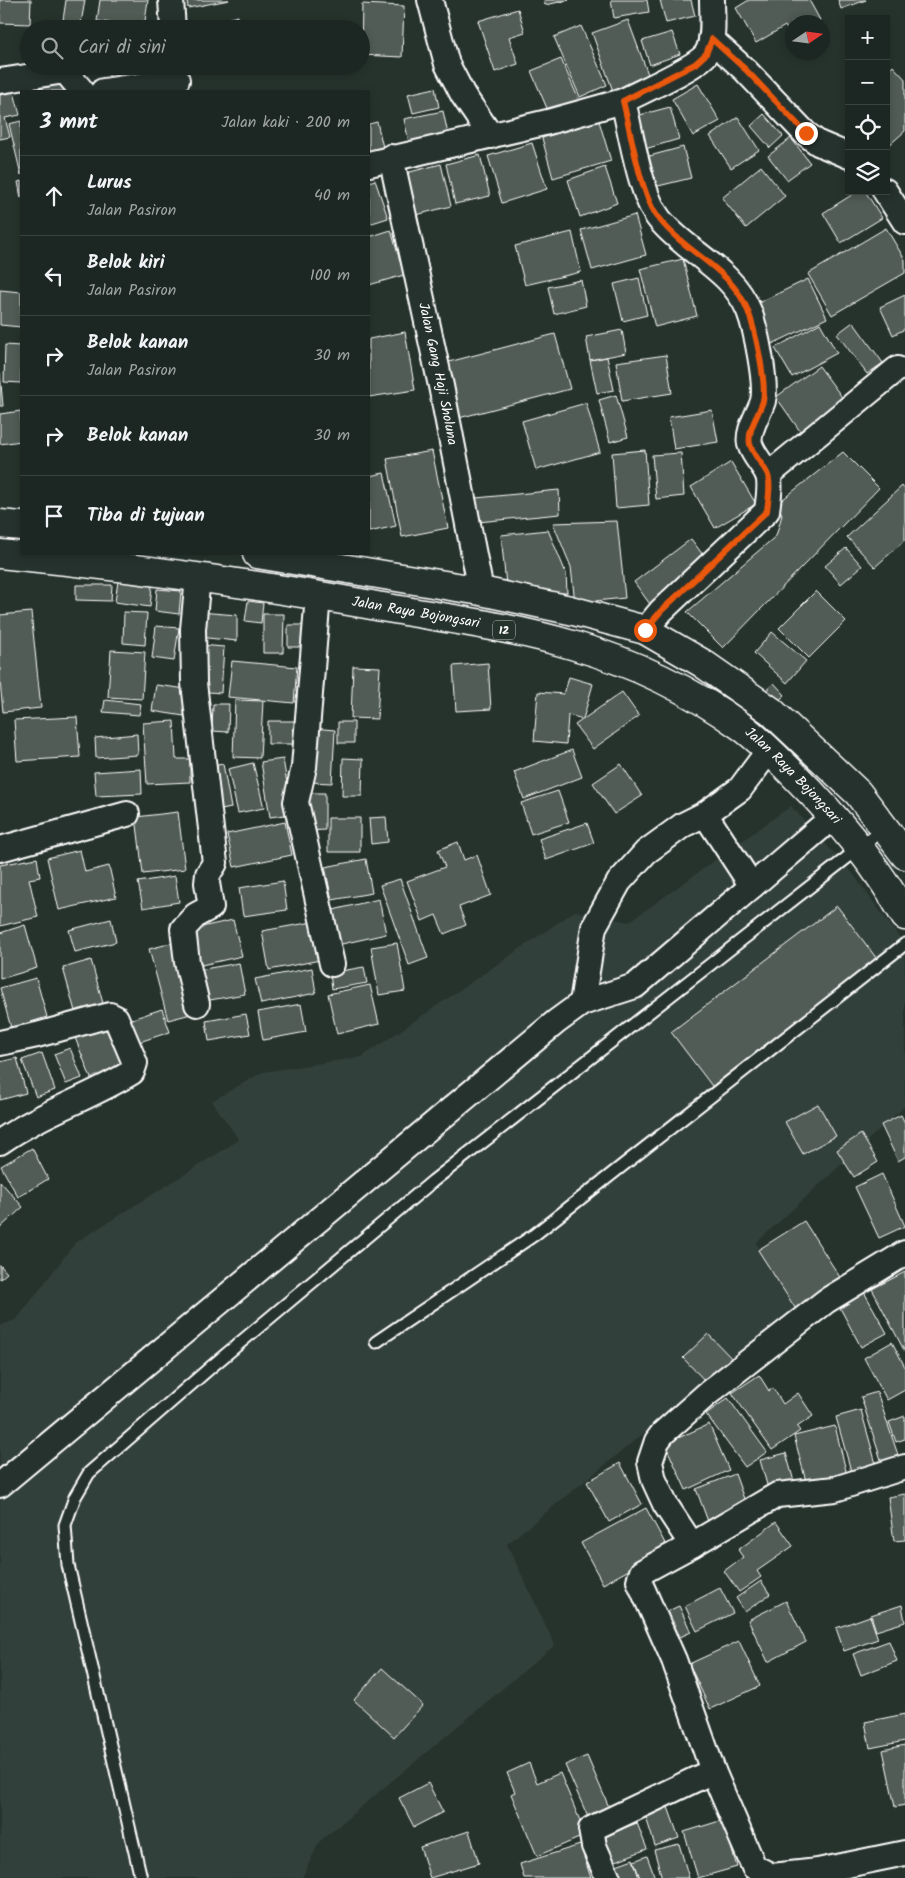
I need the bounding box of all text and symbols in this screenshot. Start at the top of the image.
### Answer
north arrow [785,15,830,60]
map controls [845,15,890,195]
button: + [845,15,890,60]
search box [20,20,370,75]
text: Cari di sini [78,33,166,63]
icon: search [38,34,66,62]
button: − [845,60,890,105]
button: locate [845,105,890,150]
text: 3 mnt [40,106,98,139]
text: Jalan kaki · 200 m [221,110,350,135]
route end [795,122,818,145]
button: layers [845,150,890,195]
text: Lurus [87,168,132,198]
icon: ahead [40,182,68,210]
text: 40 m [314,183,350,208]
text: Jalan Pasiron [87,198,176,223]
text: Belok kiri [87,248,165,278]
icon: left [40,262,68,290]
text: 100 m [310,263,350,288]
text: Jalan Pasiron [87,278,176,303]
street label: Jalan Gang Haji Sholuna [412,301,463,447]
text: Belok kanan [87,328,188,358]
icon: right [40,342,68,370]
text: 30 m [314,343,350,368]
text: Jalan Pasiron [87,358,176,383]
text: Belok kanan [87,421,188,451]
icon: right [40,422,68,450]
text: 30 m [314,423,350,448]
text: Tiba di tujuan [87,501,205,531]
icon: arrive [40,502,68,530]
street label: Jalan Raya Bojongsari [350,591,482,635]
route start [634,619,657,642]
road number: 12 [493,620,515,640]
street label: Jalan Raya Bojongsari [740,722,847,830]

